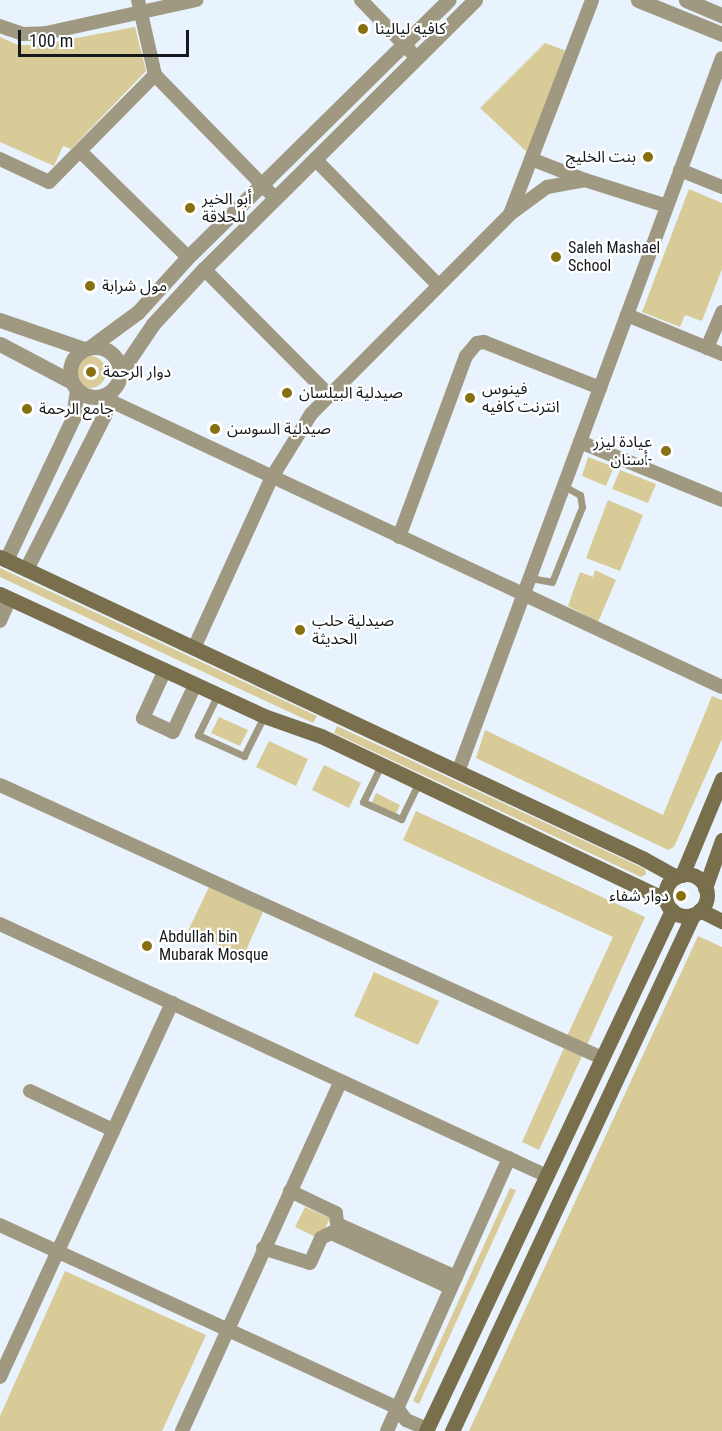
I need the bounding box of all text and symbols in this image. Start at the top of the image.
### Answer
scale bar [21,18,192,56]
place label: كافيه ليالينا [375,19,446,39]
marker: كافيه ليالينا [356,22,370,36]
text: 100 m [29,30,73,51]
place label: بنت الخليج [566,147,636,167]
marker: بنت الخليج [641,150,655,164]
place label: أبو الخير للحلاقة [202,189,252,227]
marker: أبو الخير للحلاقة [183,201,197,215]
place label: Saleh Mashael School [568,238,660,276]
marker: Saleh Mashael School [549,250,563,264]
place label: مول شرابة [102,276,167,296]
marker: مول شرابة [83,279,97,293]
place label: دوار الرحمة [103,362,171,382]
marker: دوار الرحمة [84,365,98,379]
place label: فينوس انترنت كافيه [482,379,560,417]
place label: صيدلية البيلسان [299,383,403,403]
marker: صيدلية البيلسان [280,386,294,400]
marker: فينوس انترنت كافيه [463,391,477,405]
place label: جامع الرحمة [39,399,114,419]
marker: جامع الرحمة [20,402,34,416]
place label: صيدلية السوسن [227,419,331,439]
marker: صيدلية السوسن [208,422,222,436]
place label: عيادة ليزر أسنان- [593,432,652,470]
marker: عيادة ليزر أسنان- [657,442,675,460]
place label: صيدلية حلب الحديثة [312,611,394,649]
marker: صيدلية حلب الحديثة [293,623,307,637]
place label: دوار شفاء [609,886,669,906]
marker: دوار شفاء [674,889,688,903]
place label: Abdullah bin Mubarak Mosque [159,927,268,965]
marker: Abdullah bin Mubarak Mosque [140,939,154,953]

